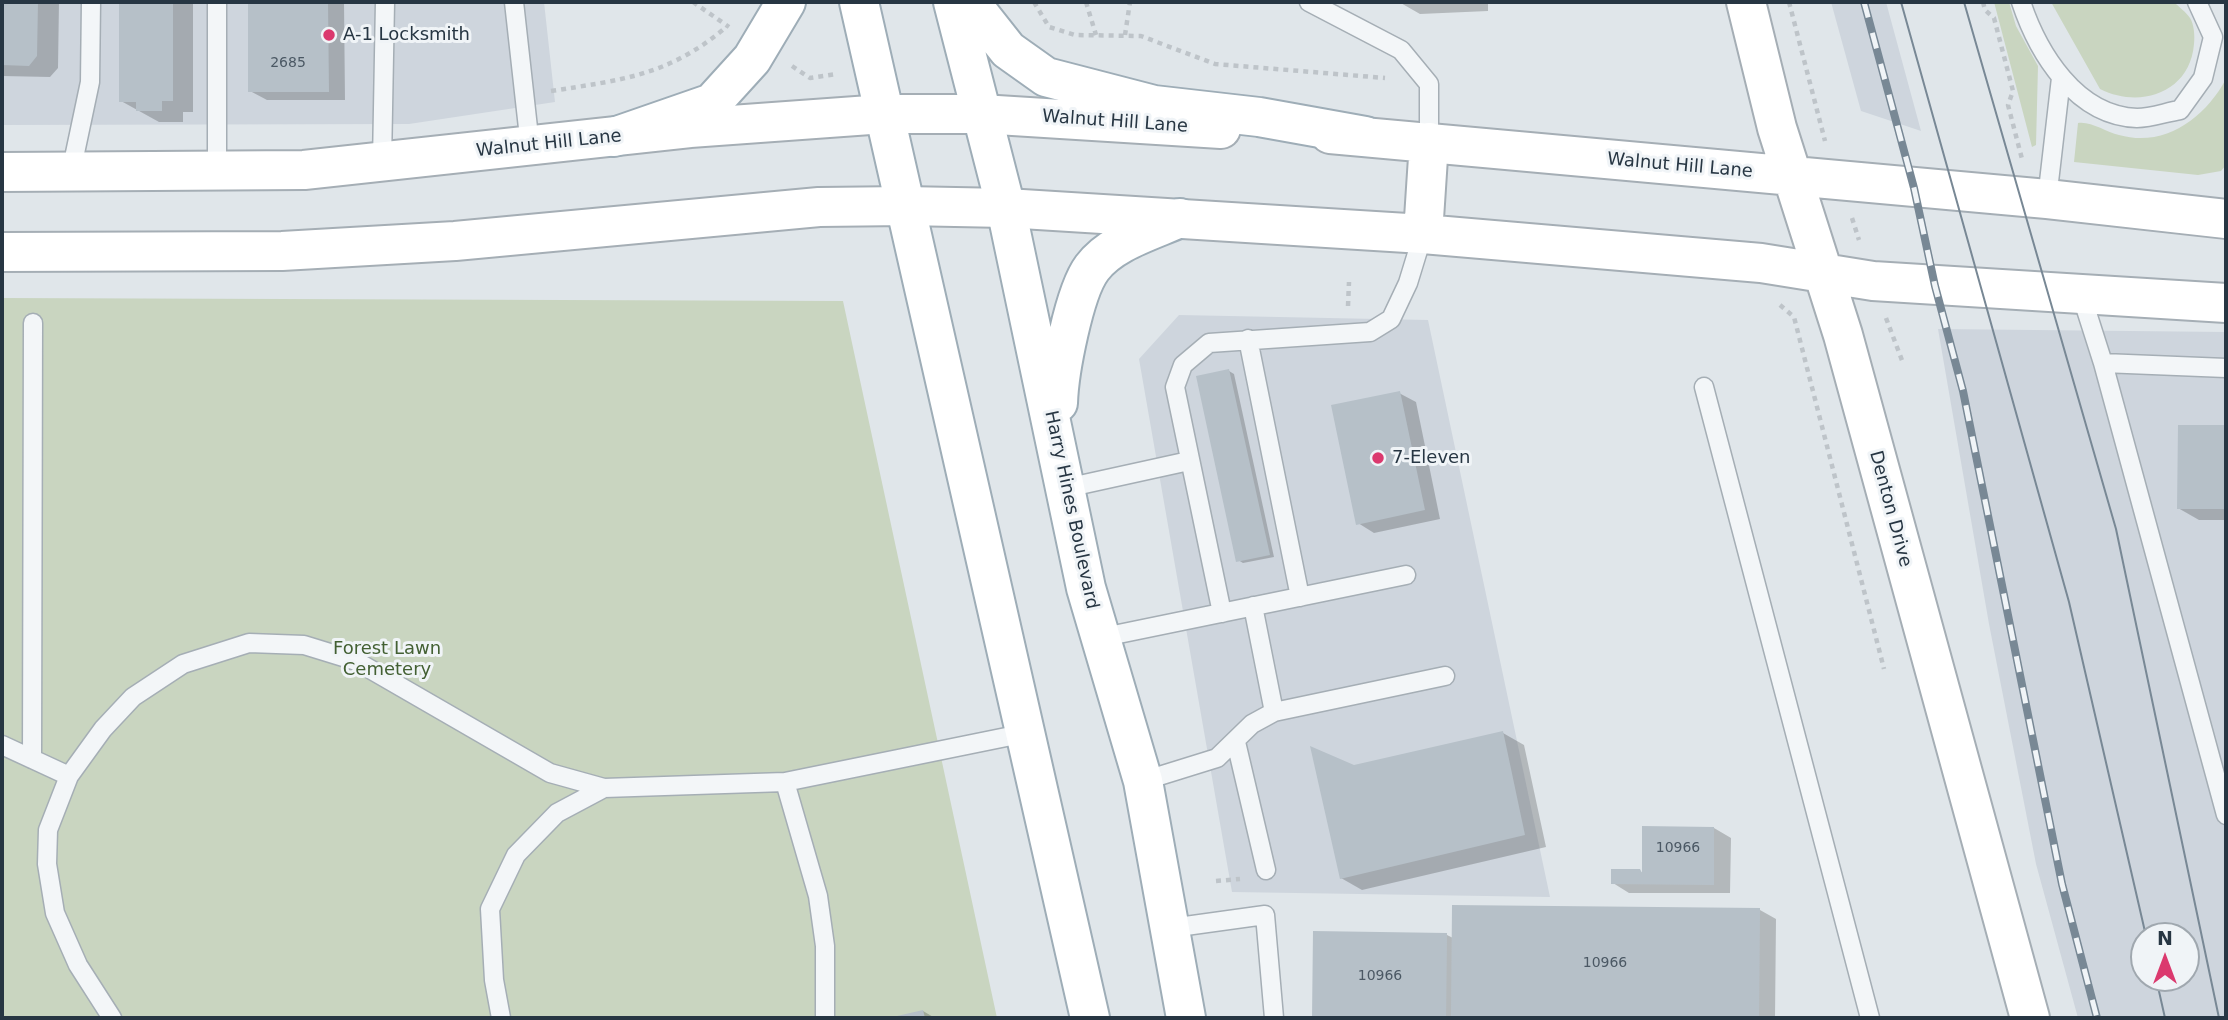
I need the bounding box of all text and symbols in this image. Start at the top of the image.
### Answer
place label: A-1 Locksmith [343,24,470,46]
marker: A-1 Locksmith [321,27,337,43]
house number: 2685 [270,55,306,71]
street label: Walnut Hill Lane [1041,106,1189,138]
street label: Walnut Hill Lane [475,126,623,162]
street label: Walnut Hill Lane [1606,149,1754,183]
street label: Harry Hines Boulevard [1039,409,1103,611]
place label: 7-Eleven [1392,447,1471,469]
street label: Denton Drive [1864,448,1916,570]
marker: 7-Eleven [1370,450,1386,466]
park label: Forest Lawn Cemetery [333,638,441,680]
house number: 10966 [1656,840,1700,856]
north arrow [2130,922,2200,992]
text: N [2157,927,2173,949]
house number: 10966 [1583,955,1627,971]
house number: 10966 [1358,968,1402,984]

